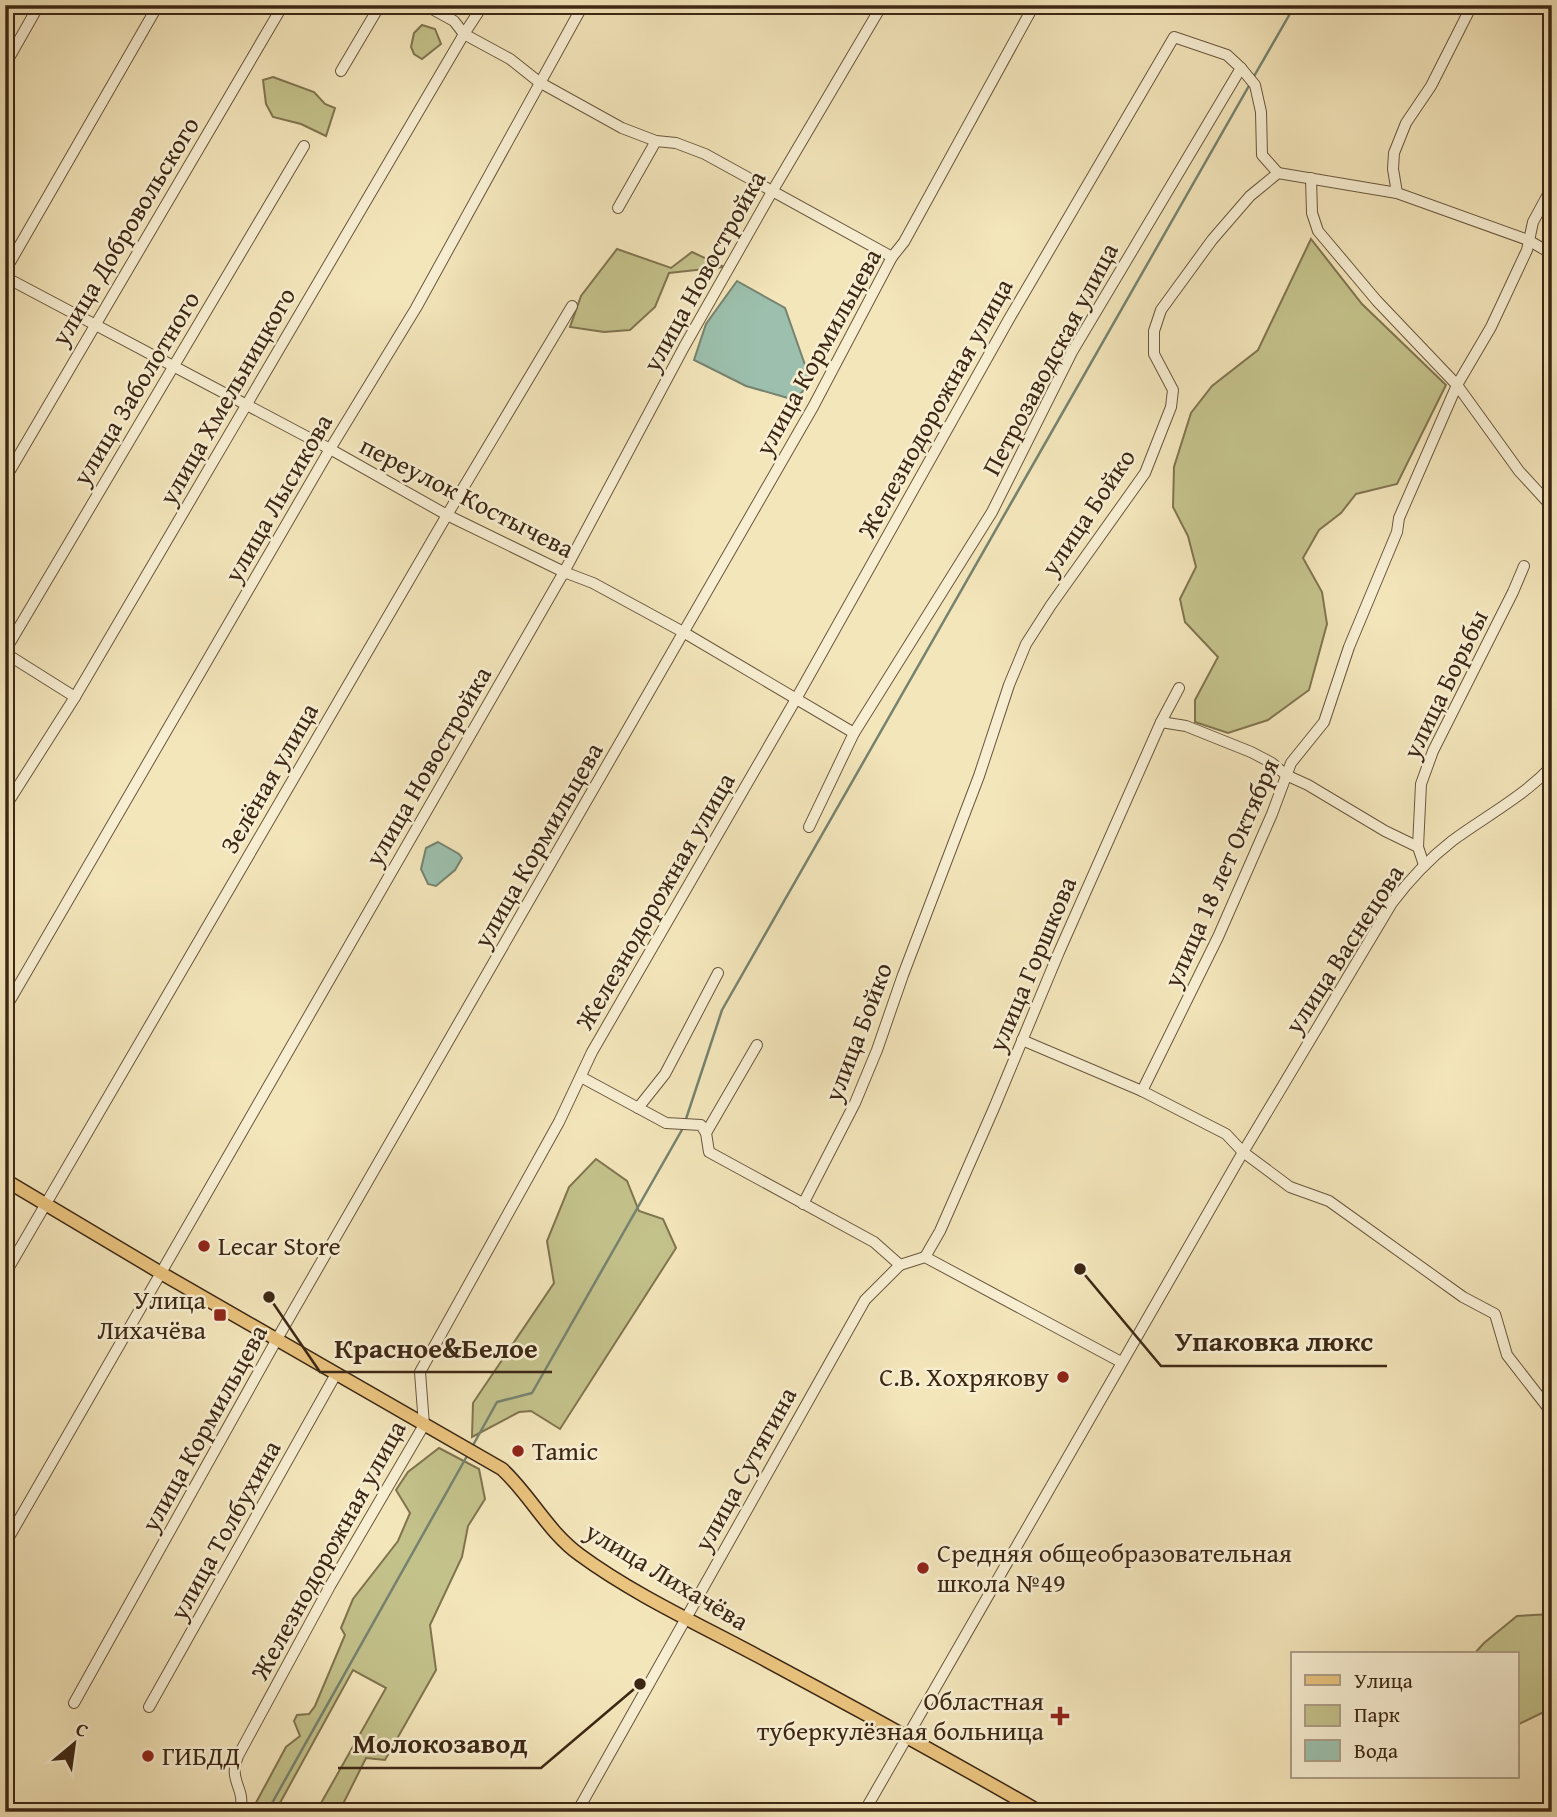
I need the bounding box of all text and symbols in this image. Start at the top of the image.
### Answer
street label: улица Добровольского [40,109,209,354]
street label: улица Новостройка [631,162,776,380]
street label: Петрозаводская улица [972,235,1128,482]
street label: улица Кормильцева [744,240,891,463]
street label: Железнодорожная улица [846,270,1023,546]
street label: улица Хмельницкого [148,280,305,513]
street label: улица Заболотного [61,283,209,493]
street label: улица Лысикова [213,405,342,590]
street label: переулок Костычева [353,426,582,568]
street label: улица Бойко [1030,440,1145,584]
street label: улица Борьбы [1391,603,1498,766]
street label: улица Новостройка [354,658,501,874]
street label: Зелёная улица [210,694,328,861]
street label: улица Кормильцева [462,734,613,956]
street label: улица 18 лет Октября [1152,752,1289,995]
street label: Железнодорожная улица [564,764,745,1038]
street label: улица Васнецова [1274,856,1413,1042]
street label: улица Горшкова [977,869,1086,1059]
street label: улица Бойко [813,957,902,1108]
place label: Lecar Store [218,1226,341,1265]
marker: Lecar Store [196,1238,212,1254]
place label: Улица Лихачёва [97,1280,207,1349]
marker: Улица Лихачёва [212,1307,228,1323]
street label: улица Кормильцева [130,1316,277,1539]
callout: Упаковка люкс [1161,1317,1387,1366]
text: Упаковка люкс [1175,1320,1373,1361]
callout: Красное&Белое [320,1323,552,1372]
text: Красное&Белое [334,1327,538,1368]
place label: С.В. Хохрякову [879,1357,1049,1396]
marker: С.В. Хохрякову [1055,1369,1071,1385]
street label: улица Сутягина [683,1379,806,1559]
street label: Железнодорожная улица [239,1412,416,1688]
place label: Tamic [532,1431,598,1470]
street label: улица Толбухина [158,1432,291,1628]
marker: Tamic [510,1443,526,1459]
street label: улица Лихачёва [577,1511,757,1640]
place label: Средняя общеобразовательная школа №49 [937,1533,1292,1602]
marker: Средняя общеобразовательная школа №49 [915,1560,931,1576]
legend [1291,1652,1518,1778]
text: Улица [1354,1665,1413,1696]
place label: Областная туберкулёзная больница [757,1681,1045,1750]
text: Парк [1354,1699,1400,1730]
marker: Областная туберкулёзная больница [1050,1706,1070,1726]
north arrow [38,1708,108,1778]
text: С [71,1714,94,1744]
callout: Молокозавод [338,1719,541,1768]
text: Молокозавод [352,1722,528,1763]
text: Вода [1354,1735,1398,1766]
place label: ГИБДД [162,1736,240,1775]
marker: ГИБДД [140,1748,156,1764]

